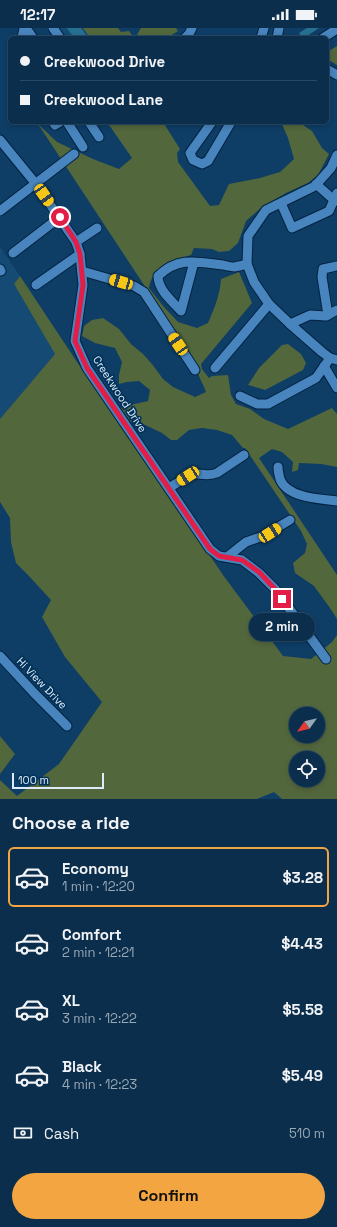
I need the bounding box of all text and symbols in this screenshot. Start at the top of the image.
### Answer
text: 12:17 [20,5,55,24]
text: Creekwood Drive [44,52,165,71]
text: Creekwood Lane [44,90,163,109]
car [32,182,56,208]
route start [51,208,69,226]
car [108,273,134,291]
car [166,331,190,357]
street label: Creekwood Drive [90,353,150,435]
car [175,464,201,488]
car [257,521,283,545]
route end [273,590,291,608]
callout: 2 min [249,613,315,641]
text: 2 min [265,618,299,635]
street label: Hi View Drive [14,654,70,712]
north arrow [289,707,325,743]
map controls [289,707,325,787]
button: locate [289,751,325,787]
scale bar [12,771,104,790]
text: 100 m [18,773,49,787]
text: Choose a ride [12,811,130,834]
icon: car [14,859,50,895]
text: Economy [62,859,129,878]
text: $3.28 [282,868,323,887]
text: 1 min · 12:20 [62,878,135,895]
icon: car [14,925,50,961]
text: Comfort [62,925,122,944]
text: $4.43 [281,934,323,953]
text: 2 min · 12:21 [62,944,134,961]
icon: car [14,991,50,1027]
text: XL [62,991,80,1010]
text: $5.58 [282,1000,323,1019]
text: 3 min · 12:22 [62,1010,137,1027]
icon: car [14,1057,50,1093]
text: Black [62,1057,102,1076]
text: $5.49 [282,1066,323,1085]
text: 4 min · 12:23 [62,1076,137,1093]
icon: cash [12,1122,34,1144]
text: Cash [44,1124,79,1143]
text: 510 m [289,1125,325,1142]
button: Confirm [12,1173,325,1219]

